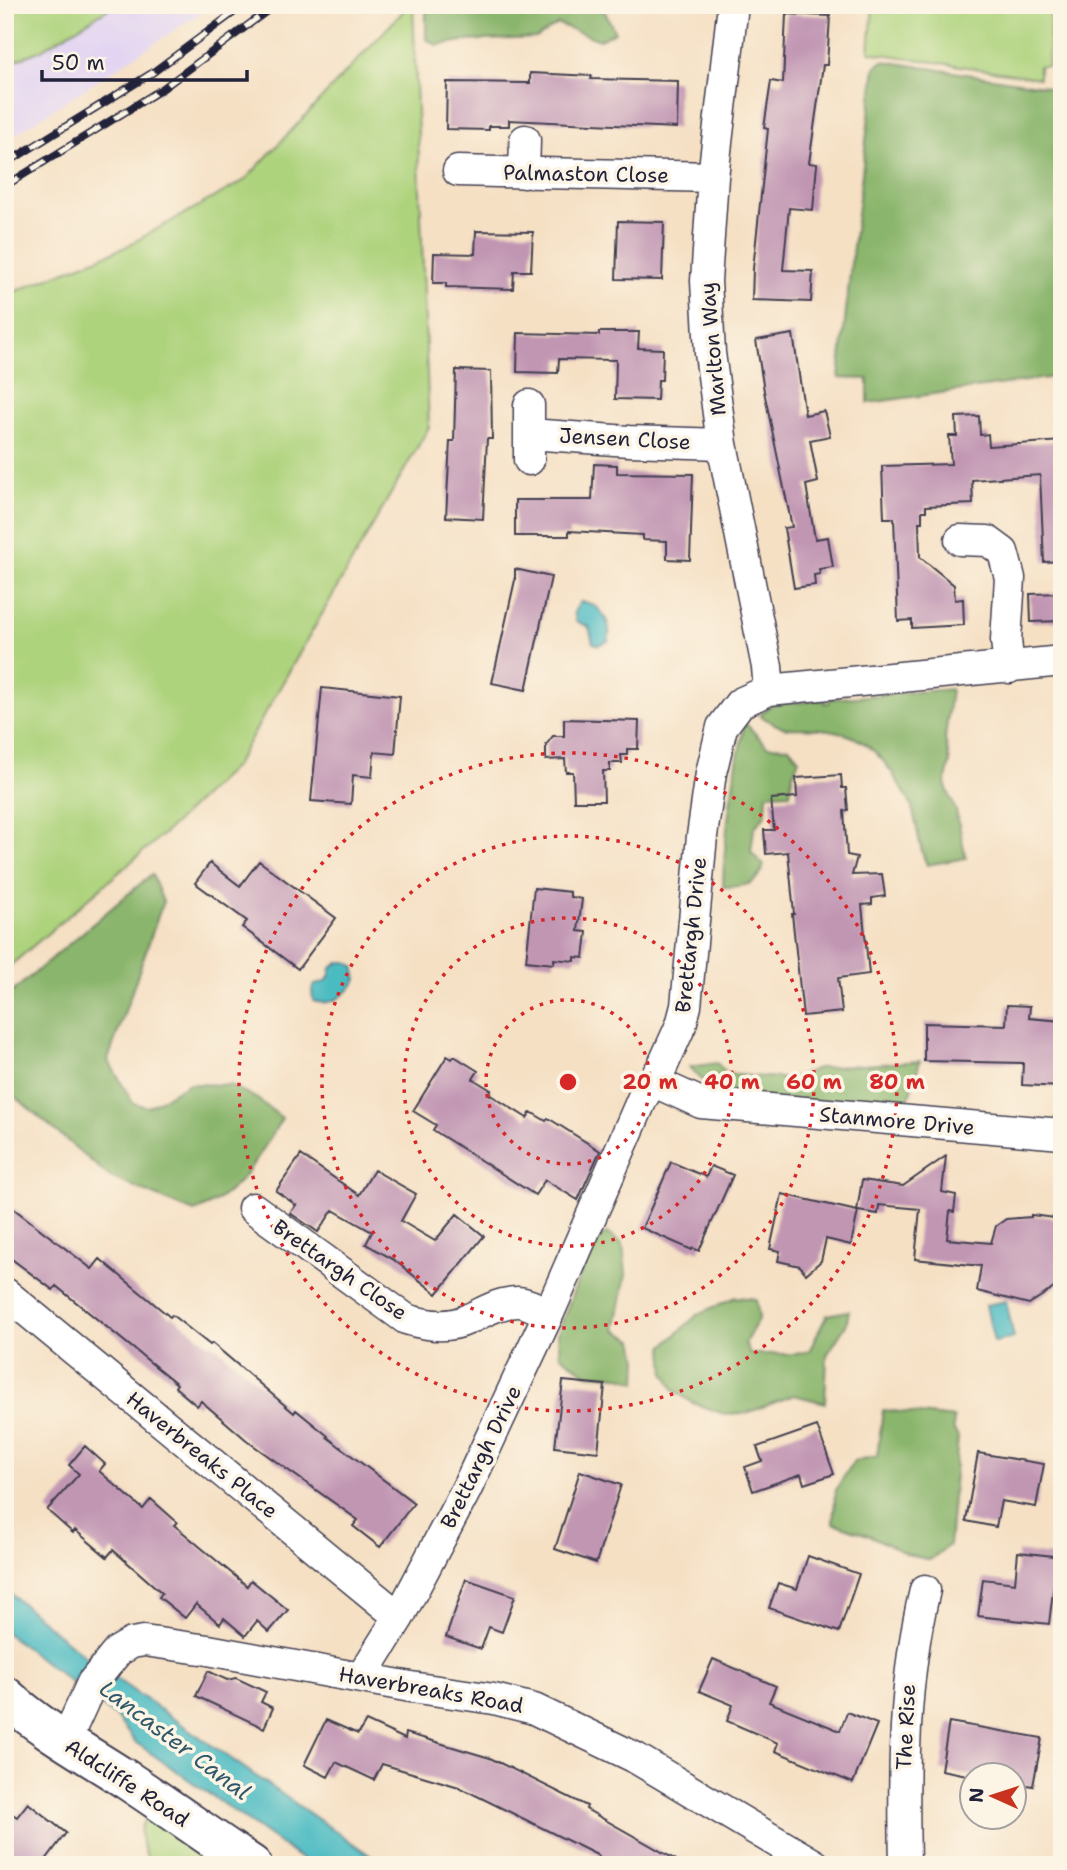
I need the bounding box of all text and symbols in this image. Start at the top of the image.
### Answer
scale bar [42,38,247,82]
text: 50 m [52,49,105,77]
street label: Palmaston Close [503,159,669,189]
street label: Marlton Way [693,281,733,417]
street label: Jensen Close [558,422,692,456]
street label: Brettargh Drive [669,856,713,1014]
text: 20 m [622,1068,678,1096]
text: 40 m [704,1068,760,1096]
text: 60 m [786,1068,842,1096]
text: 80 m [869,1068,925,1096]
centre of rings [556,1070,580,1094]
street label: Stanmore Drive [818,1100,976,1142]
street label: Brettargh Close [267,1213,413,1327]
street label: Brettargh Drive [434,1381,528,1533]
street label: Haverbreaks Place [120,1385,284,1525]
street label: Haverbreaks Road [337,1660,525,1720]
water label: Lancaster Canal [93,1673,257,1807]
street label: The Rise [890,1683,922,1771]
street label: Aldcliffe Road [59,1732,195,1834]
north arrow [958,1762,1028,1832]
text: N [964,1787,989,1803]

